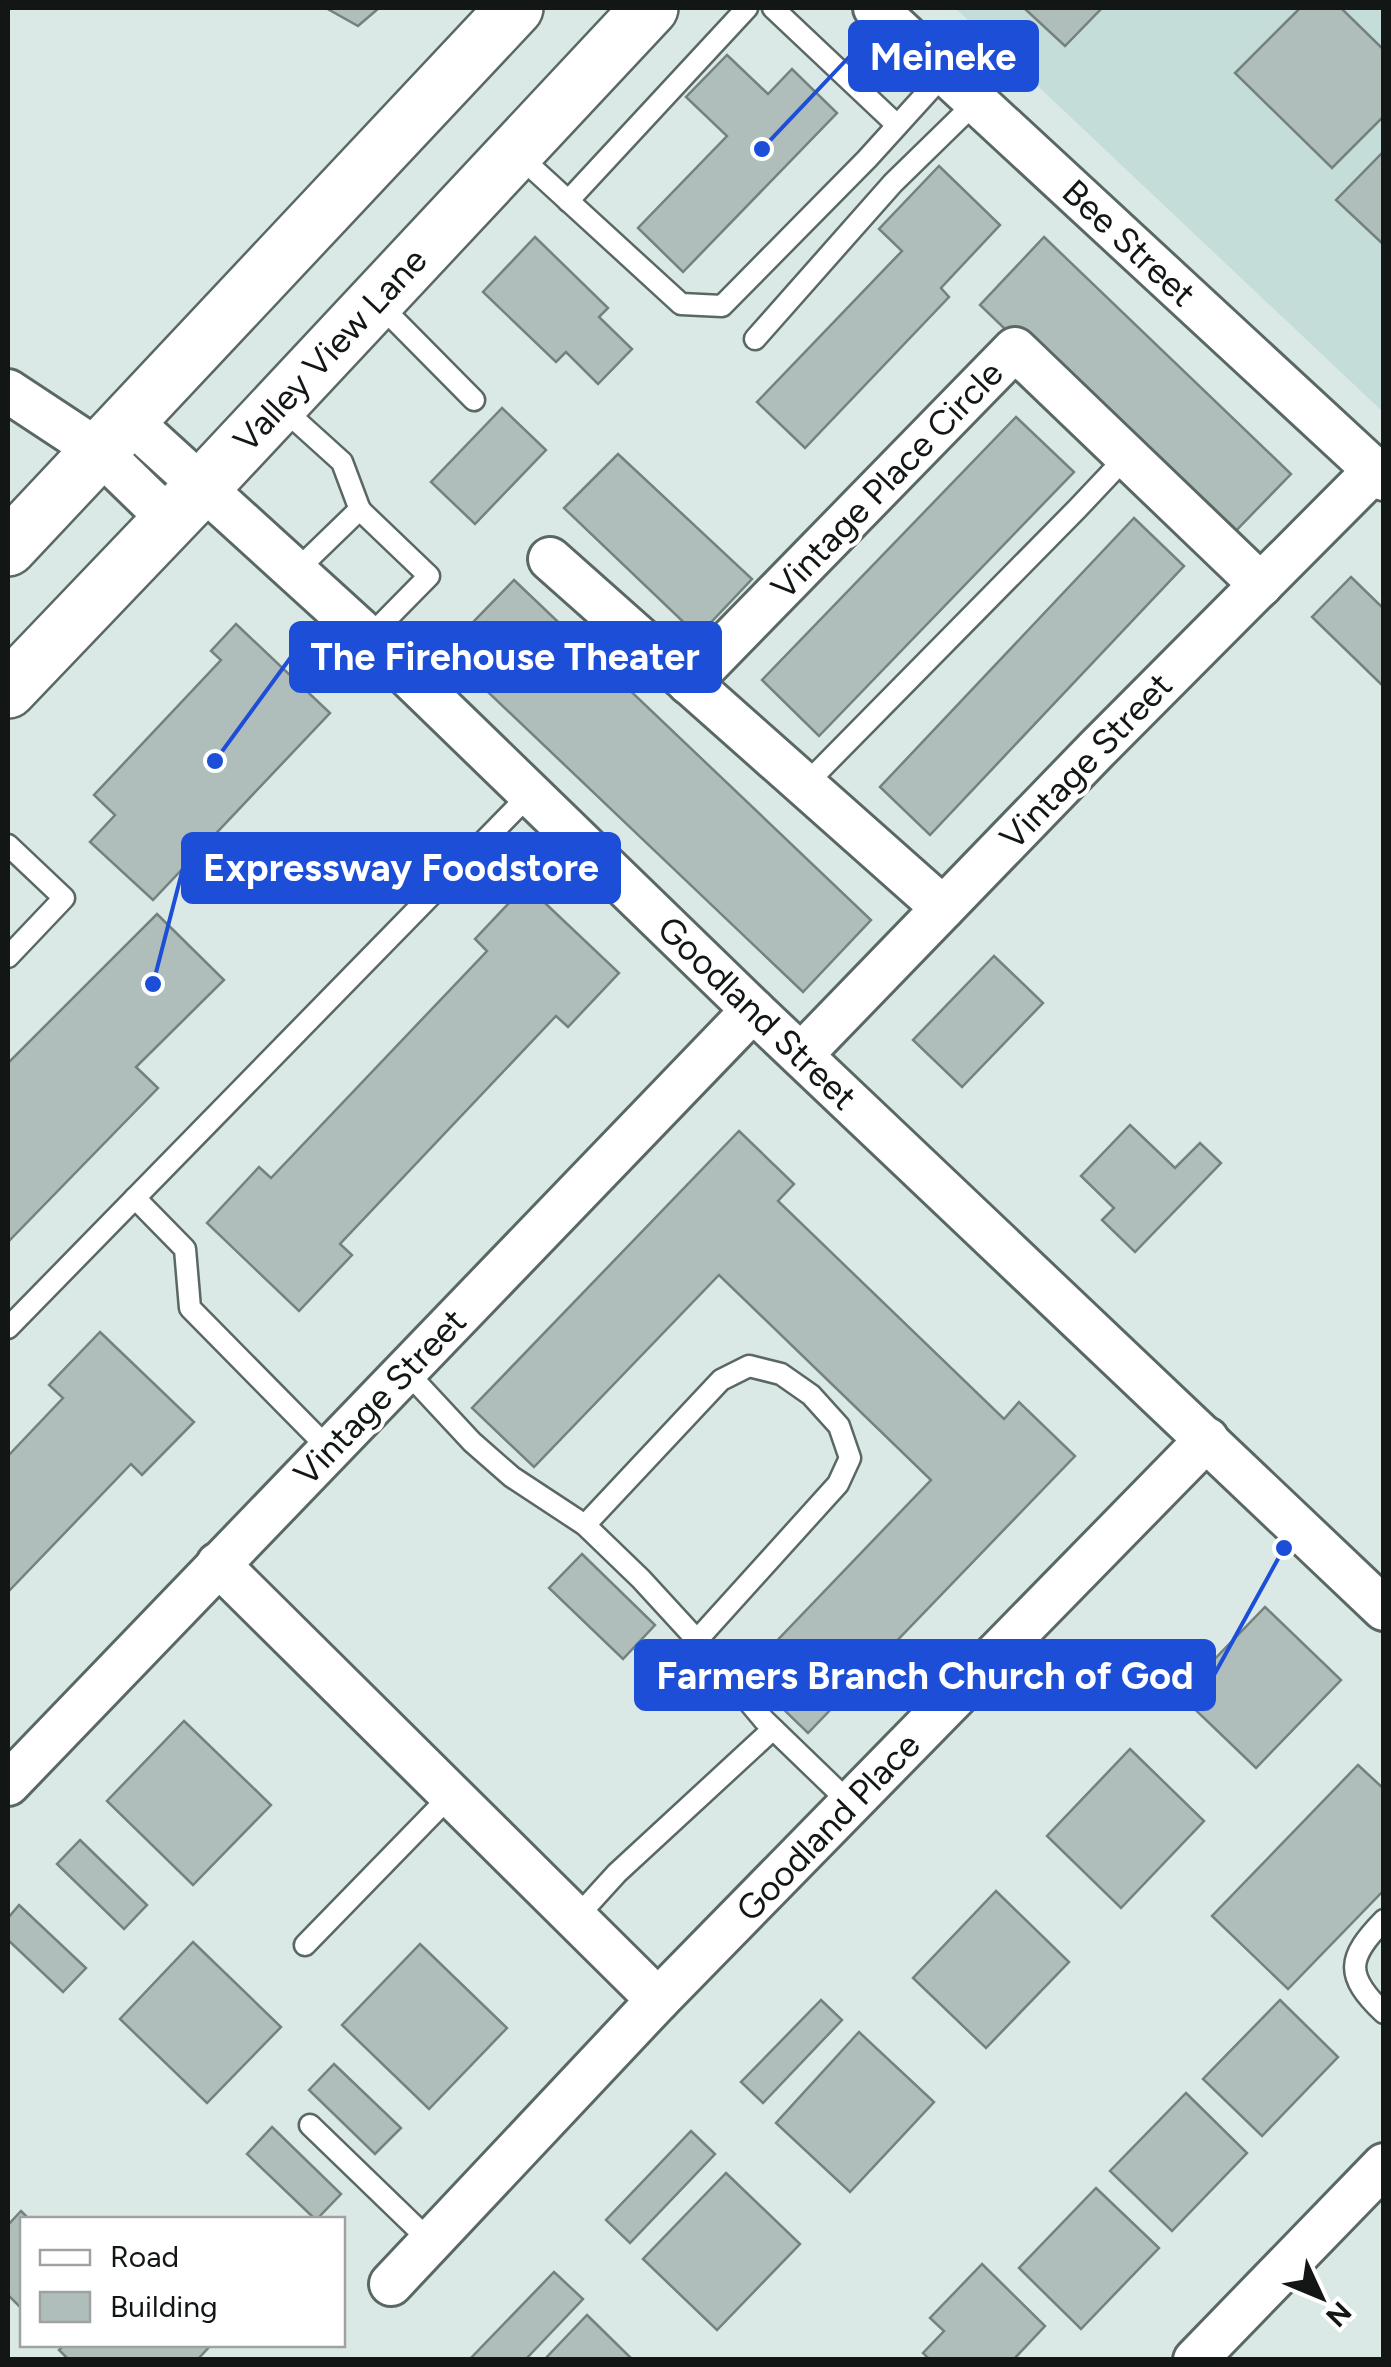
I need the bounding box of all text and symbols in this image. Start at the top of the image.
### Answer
callout: Meineke [850,22,1037,90]
text: Meineke [870,34,1016,80]
street label: Bee Street [1054,171,1204,315]
street label: Valley View Lane [225,239,435,461]
street label: Vintage Place Circle [763,352,1011,608]
callout: The Firehouse Theater [291,623,720,691]
text: The Firehouse Theater [310,634,700,680]
street label: Vintage Street [991,664,1181,858]
callout: Expressway Foodstore [183,834,619,902]
text: Expressway Foodstore [203,845,599,891]
street label: Goodland Street [649,908,865,1118]
street label: Vintage Street [285,1300,475,1494]
callout: Farmers Branch Church of God [636,1641,1214,1709]
text: Farmers Branch Church of God [656,1653,1194,1699]
street label: Goodland Place [728,1724,928,1930]
legend [20,2217,345,2347]
text: Road [110,2238,179,2275]
north arrow [1271,2247,1371,2347]
text: Building [110,2288,218,2325]
text: N [1319,2295,1359,2334]

